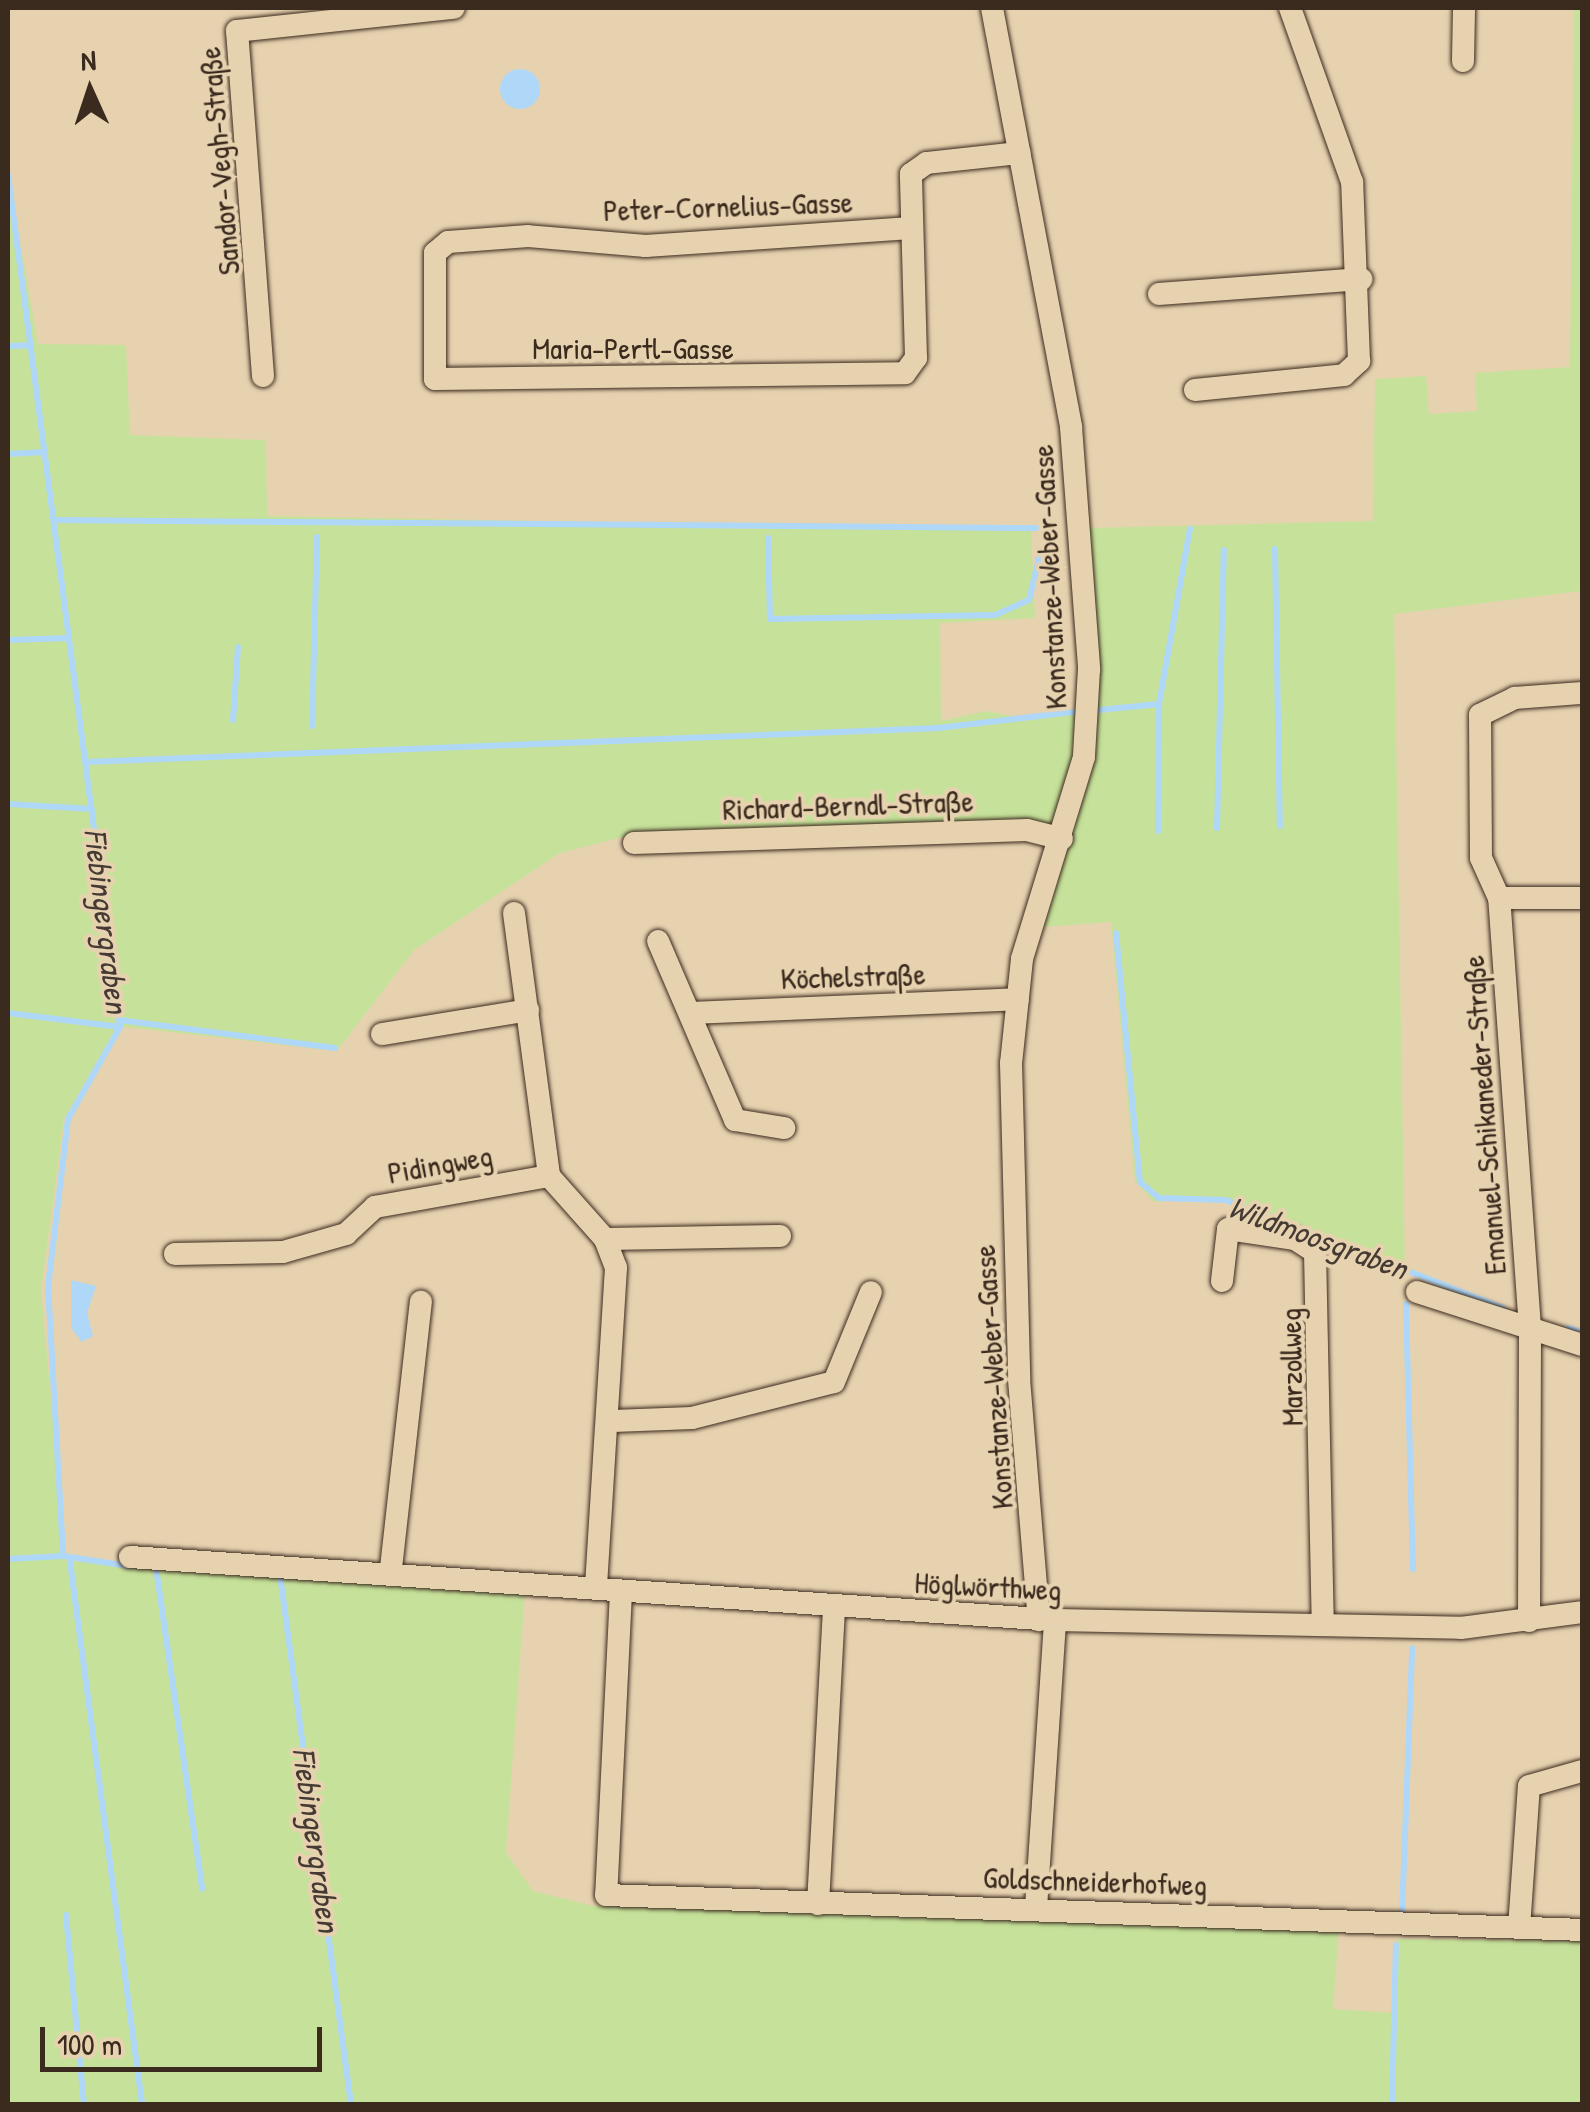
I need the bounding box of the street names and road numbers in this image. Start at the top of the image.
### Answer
street label: Sandor-Vegh-Straße [191,46,247,276]
street label: Peter-Cornelius-Gasse [603,184,853,228]
street label: Maria-Pertl-Gasse [532,330,734,366]
street label: Konstanze-Weber-Gasse [1024,444,1074,710]
street label: Richard-Berndl-Straße [722,783,974,827]
street label: Emanuel-Schikaneder-Straße [1455,954,1513,1276]
street label: Köchelstraße [780,955,926,997]
street label: Pidingweg [385,1137,495,1191]
street label: Konstanze-Weber-Gasse [966,1244,1020,1510]
street label: Marzollweg [1272,1308,1310,1426]
street label: Höglwörthweg [914,1564,1062,1608]
street label: Goldschneiderhofweg [982,1859,1208,1903]

